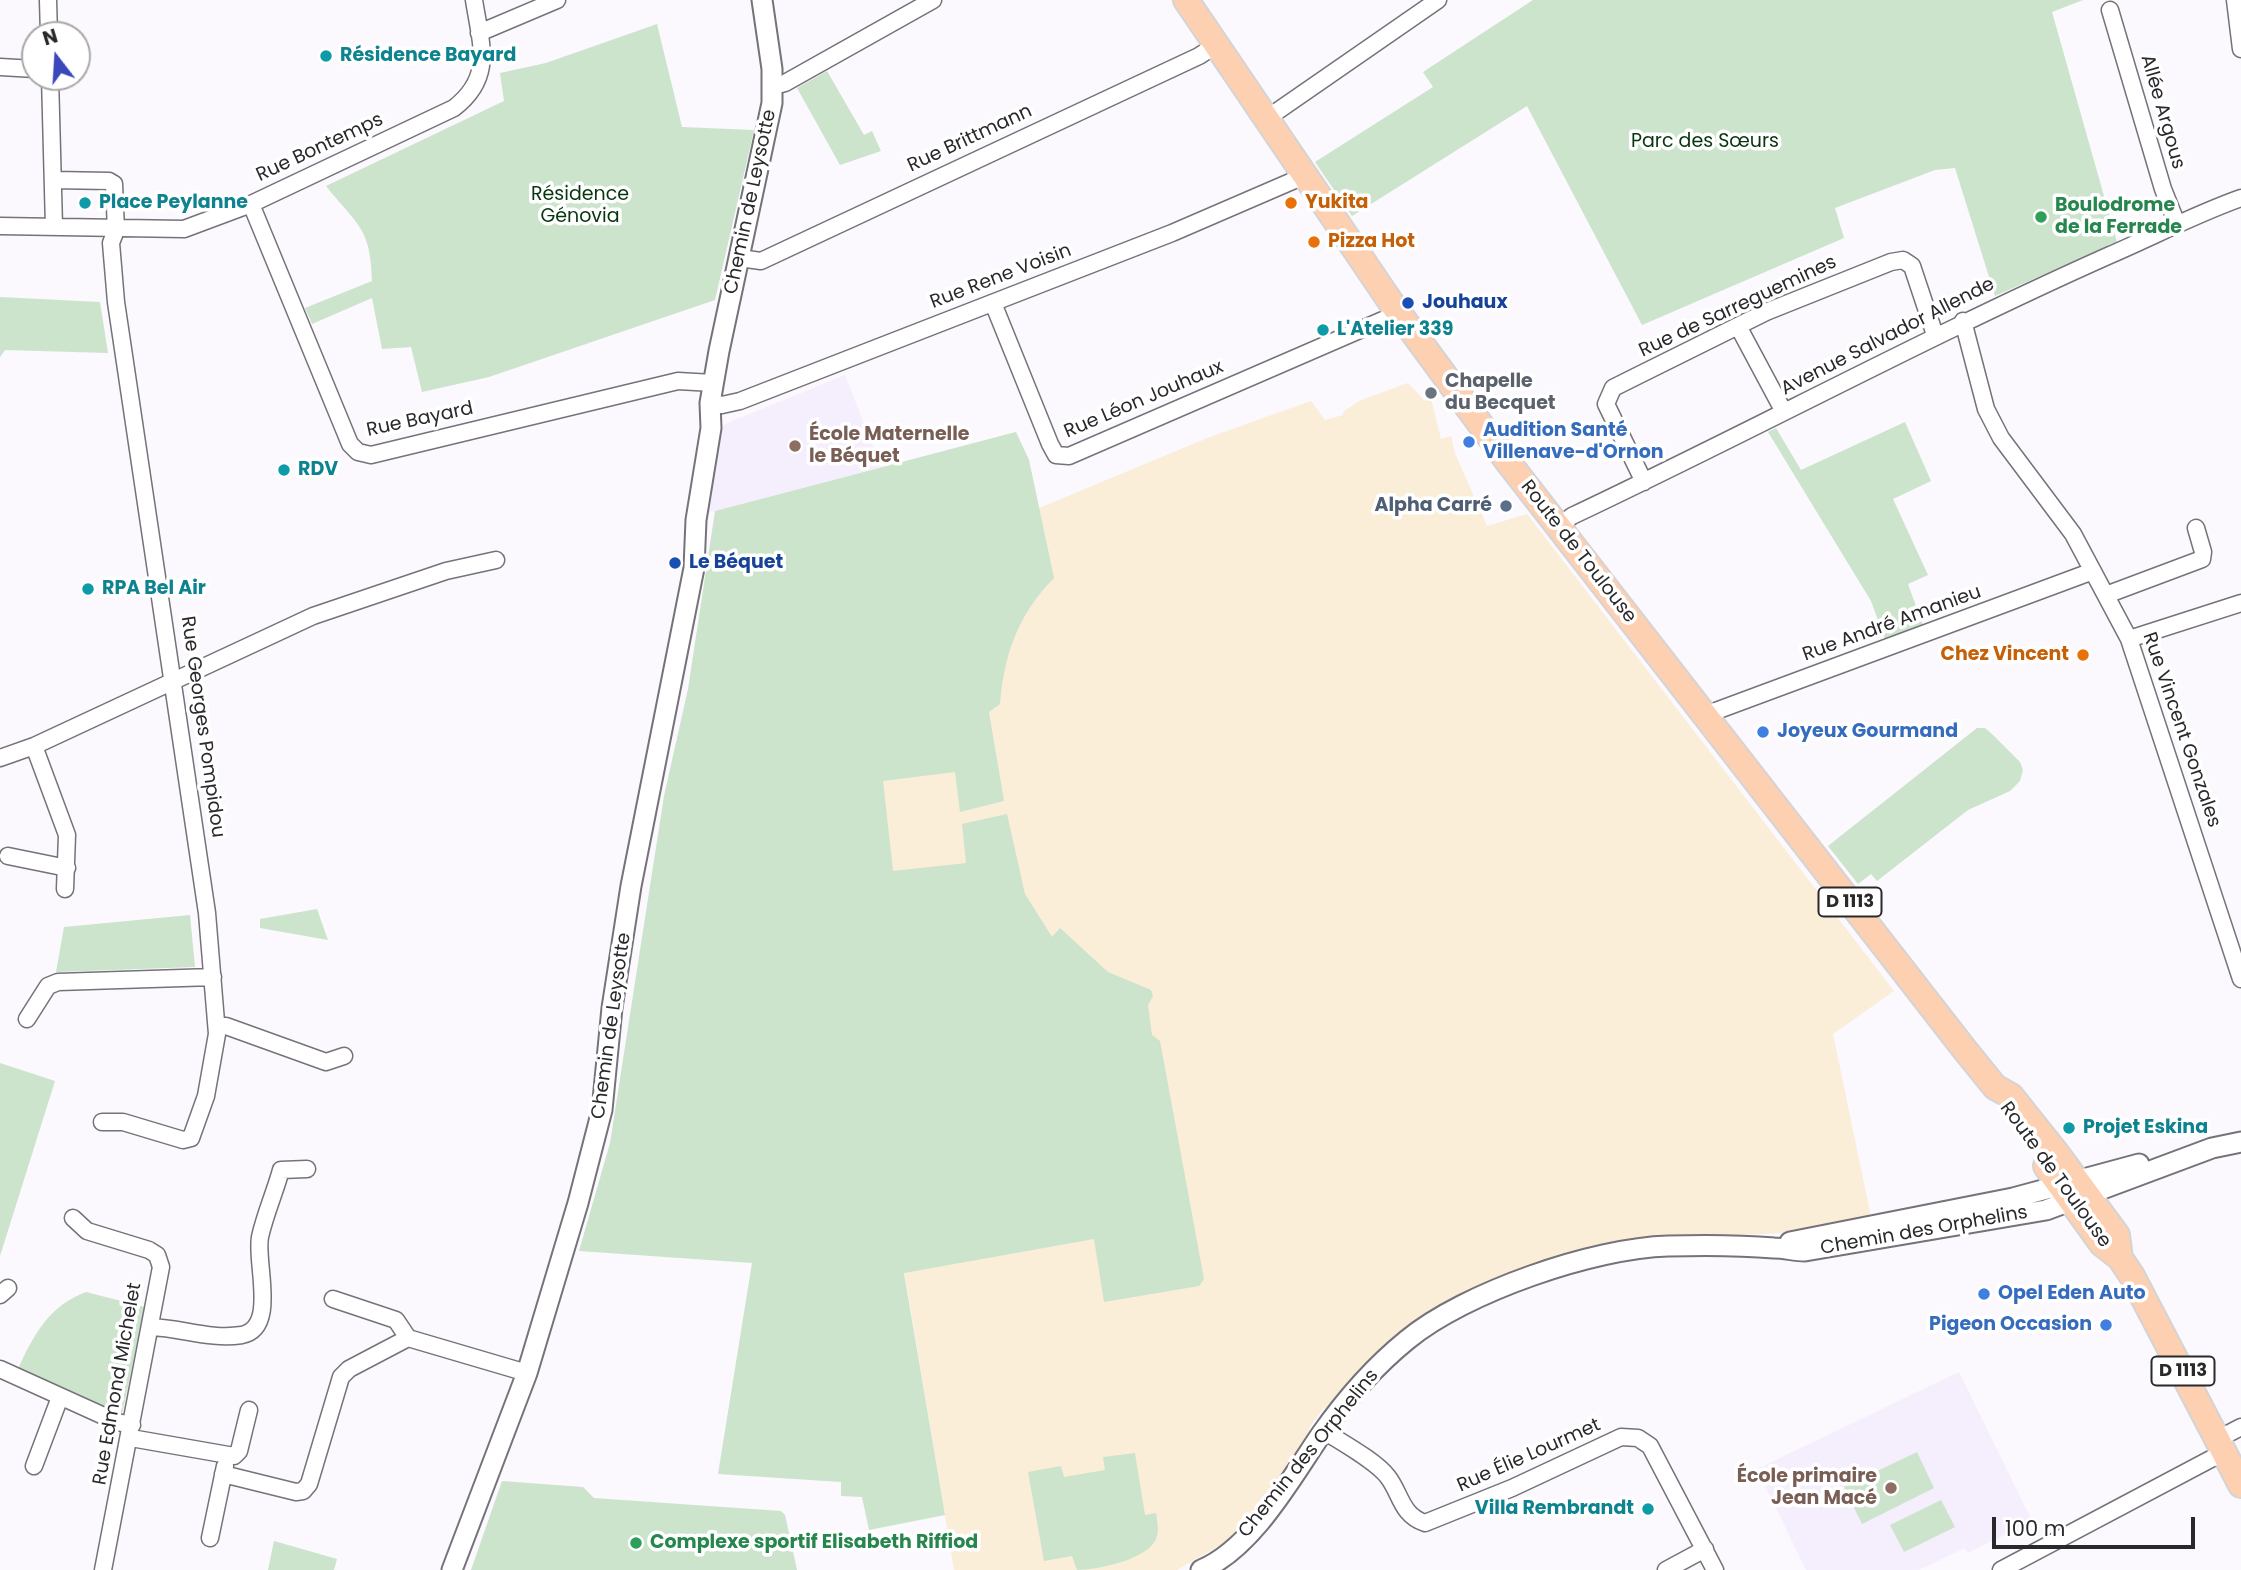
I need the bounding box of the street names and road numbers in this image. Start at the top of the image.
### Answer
street label: Allée Argous [2135,52,2189,172]
street label: Rue Brittmann [904,100,1036,178]
street label: Chemin de Leysotte [720,108,782,296]
street label: Rue Bontemps [253,109,387,187]
street label: Rue Rene Voisin [927,240,1075,314]
street label: Rue de Sarreguemines [1636,251,1840,363]
street label: Avenue Salvador Allende [1777,273,1999,401]
street label: Rue Léon Jouhaux [1061,356,1227,444]
street label: Rue Bayard [365,398,475,442]
street label: Route de Toulouse [1515,476,1641,628]
street label: Rue André Amanieu [1800,581,1984,667]
street label: Rue Georges Pompidou [175,615,229,839]
street label: Rue Vincent Gonzales [2137,630,2225,830]
road number: D 1113 [1818,888,1882,917]
street label: Chemin de Leysotte [588,931,636,1121]
street label: Route de Toulouse [1994,1098,2116,1252]
street label: Chemin des Orphelins [1819,1202,2029,1260]
street label: Rue Edmond Michelet [89,1281,147,1487]
road number: D 1113 [2152,1356,2214,1386]
street label: Chemin des Orphelins [1234,1365,1384,1543]
street label: Rue Élie Lourmet [1454,1414,1604,1498]

